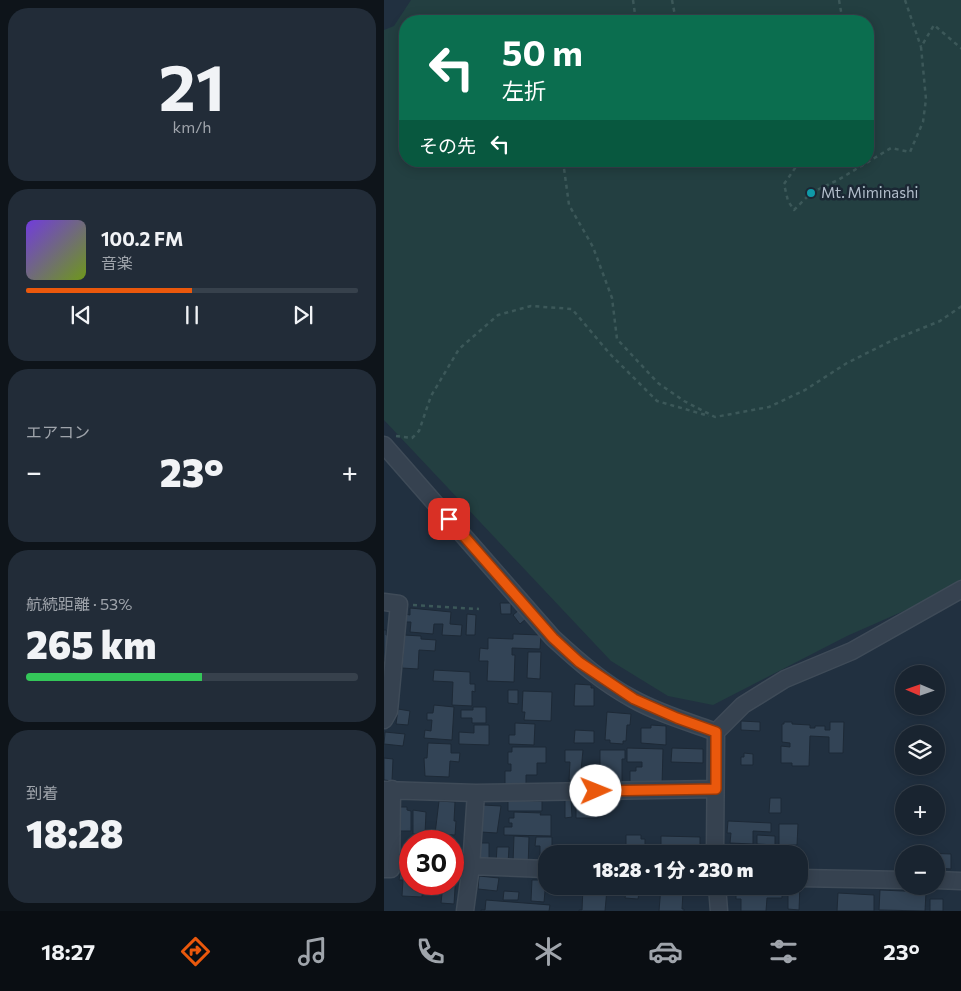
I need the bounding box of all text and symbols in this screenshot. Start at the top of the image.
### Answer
text: 50 m [502,30,583,73]
icon: left [419,35,484,100]
text: 21 [159,45,225,124]
text: 左折 [502,77,546,104]
text: km/h [173,117,211,136]
icon: left [486,130,514,158]
text: その先 [419,134,476,157]
place label: Mt. Miminashi [821,183,918,201]
marker: Mt. Miminashi [805,187,817,199]
text: 100.2 FM [101,227,183,250]
text: 音楽 [101,253,133,272]
icon: previous [67,301,95,329]
icon: pause [178,301,206,329]
icon: next [289,301,317,329]
text: エアコン [26,422,90,441]
text: 23° [160,448,224,495]
text: − [26,454,42,488]
text: + [342,454,358,488]
pin [428,498,470,540]
icon: arrive [435,505,463,533]
text: 航続距離 · 53% [26,594,132,613]
text: 265 km [26,620,157,667]
north arrow [895,665,945,715]
map controls [895,665,945,895]
button: layers [895,725,945,775]
position arrow [569,764,621,816]
text: 到着 [26,783,58,802]
button: + [895,785,945,835]
text: 18:28 [26,809,124,856]
speed limit sign: 30 [399,830,464,895]
button: − [895,845,945,895]
text: 18:28 · 1 分 · 230 m [593,858,753,881]
icon: directions [178,934,213,969]
icon: music [295,934,330,969]
icon: phone [413,934,448,969]
icon: climate [531,934,566,969]
icon: car [648,934,683,969]
icon: filters [766,934,801,969]
text: 18:27 [41,938,95,965]
text: 23° [883,938,920,965]

